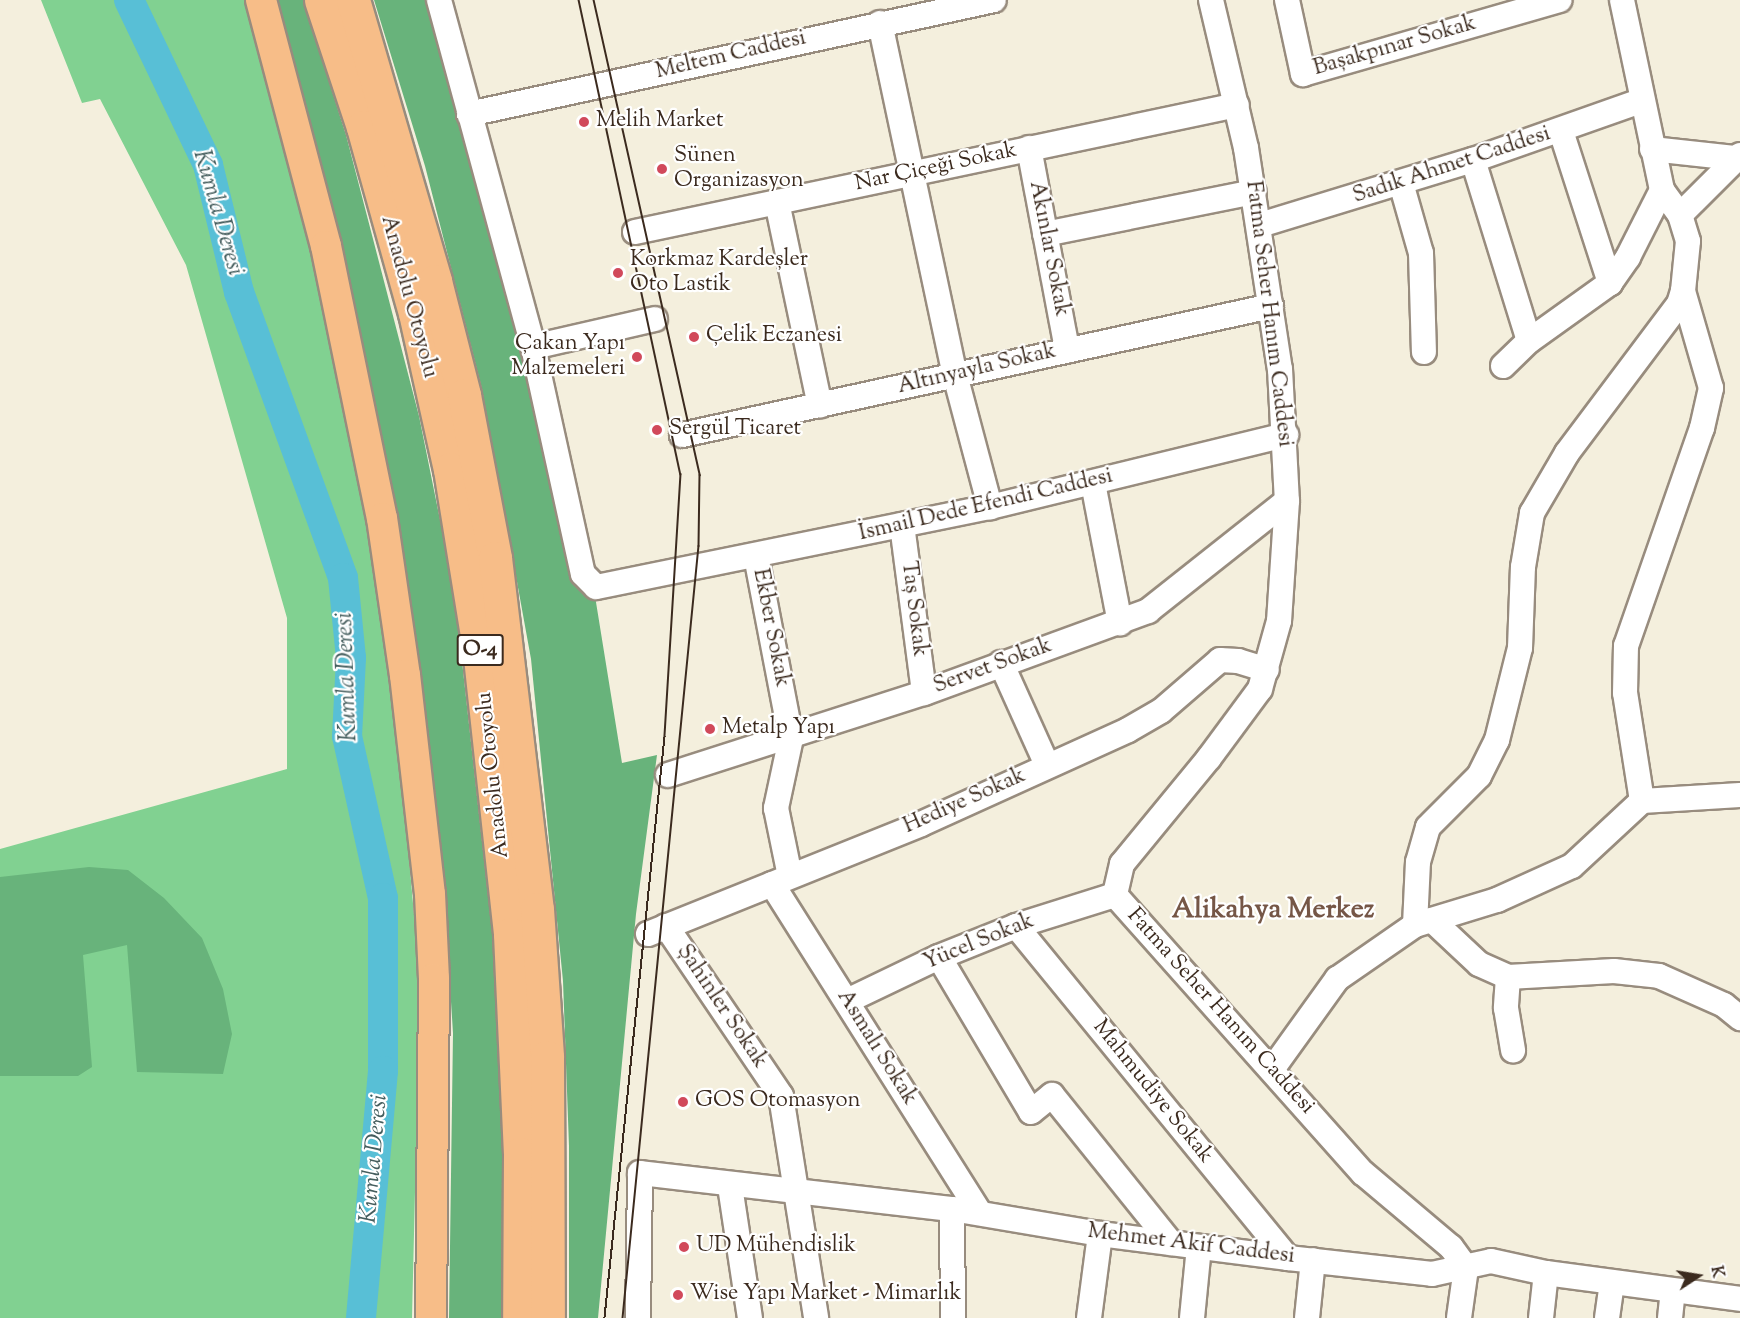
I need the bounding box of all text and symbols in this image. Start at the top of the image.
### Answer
street label: Başakpınar Sokak [1311,11,1479,83]
street label: Meltem Caddesi [653,26,809,86]
place label: Melih Market [596,109,723,135]
marker: Melih Market [577,115,591,129]
street label: Sadık Ahmet Caddesi [1350,122,1554,210]
street label: Nar Çiçeği Sokak [853,138,1019,198]
place label: Sünen Organizasyon [674,143,804,194]
water label: Kumla Deresi [185,147,249,279]
marker: Sünen Organizasyon [655,162,669,176]
street label: Akınlar Sokak [1022,179,1074,319]
street label: Fatma Seher Hanım Caddesi [1239,179,1297,449]
street label: Anadolu Otoyolu [374,213,442,381]
place label: Korkmaz Kardeşler Oto Lastik [630,247,808,298]
marker: Korkmaz Kardeşler Oto Lastik [611,266,625,280]
place label: Çelik Eczanesi [706,324,842,350]
marker: Çelik Eczanesi [687,330,701,344]
place label: Çakan Yapı Malzemeleri [511,331,625,382]
street label: Altınyayla Sokak [895,339,1059,401]
marker: Çakan Yapı Malzemeleri [630,350,644,364]
place label: Sergül Ticaret [669,417,801,443]
marker: Sergül Ticaret [650,423,664,437]
street label: İsmail Dede Efendi Caddesi [856,464,1116,548]
street label: Taş Sokak [894,560,932,658]
street label: Ekber Sokak [746,567,794,689]
water label: Kumla Deresi [331,612,365,742]
road number: O-4 [456,632,504,668]
street label: Servet Sokak [930,633,1056,701]
street label: Anadolu Otoyolu [472,691,516,859]
place label: Metalp Yapı [722,716,835,742]
marker: Metalp Yapı [703,722,717,736]
street label: Hediye Sokak [900,763,1030,841]
district label: Alikahya Merkez [1172,893,1374,927]
street label: Fatma Seher Hanım Caddesi [1121,904,1319,1120]
street label: Yücel Sokak [920,909,1038,977]
street label: Şahinler Sokak [670,940,772,1074]
street label: Asmalı Sokak [830,985,922,1111]
street label: Mahmudiye Sokak [1086,1015,1218,1169]
place label: GOS Otomasyon [695,1089,860,1115]
water label: Kumla Deresi [355,1093,395,1225]
marker: GOS Otomasyon [676,1095,690,1109]
street label: Mehmet Akif Caddesi [1086,1219,1296,1271]
place label: UD Mühendislik [696,1234,856,1260]
marker: UD Mühendislik [677,1240,691,1254]
north arrow [1668,1246,1728,1306]
text: K [1704,1264,1729,1280]
place label: Wise Yapı Market - Mimarlık [690,1282,962,1308]
marker: Wise Yapı Market - Mimarlık [671,1288,685,1302]

